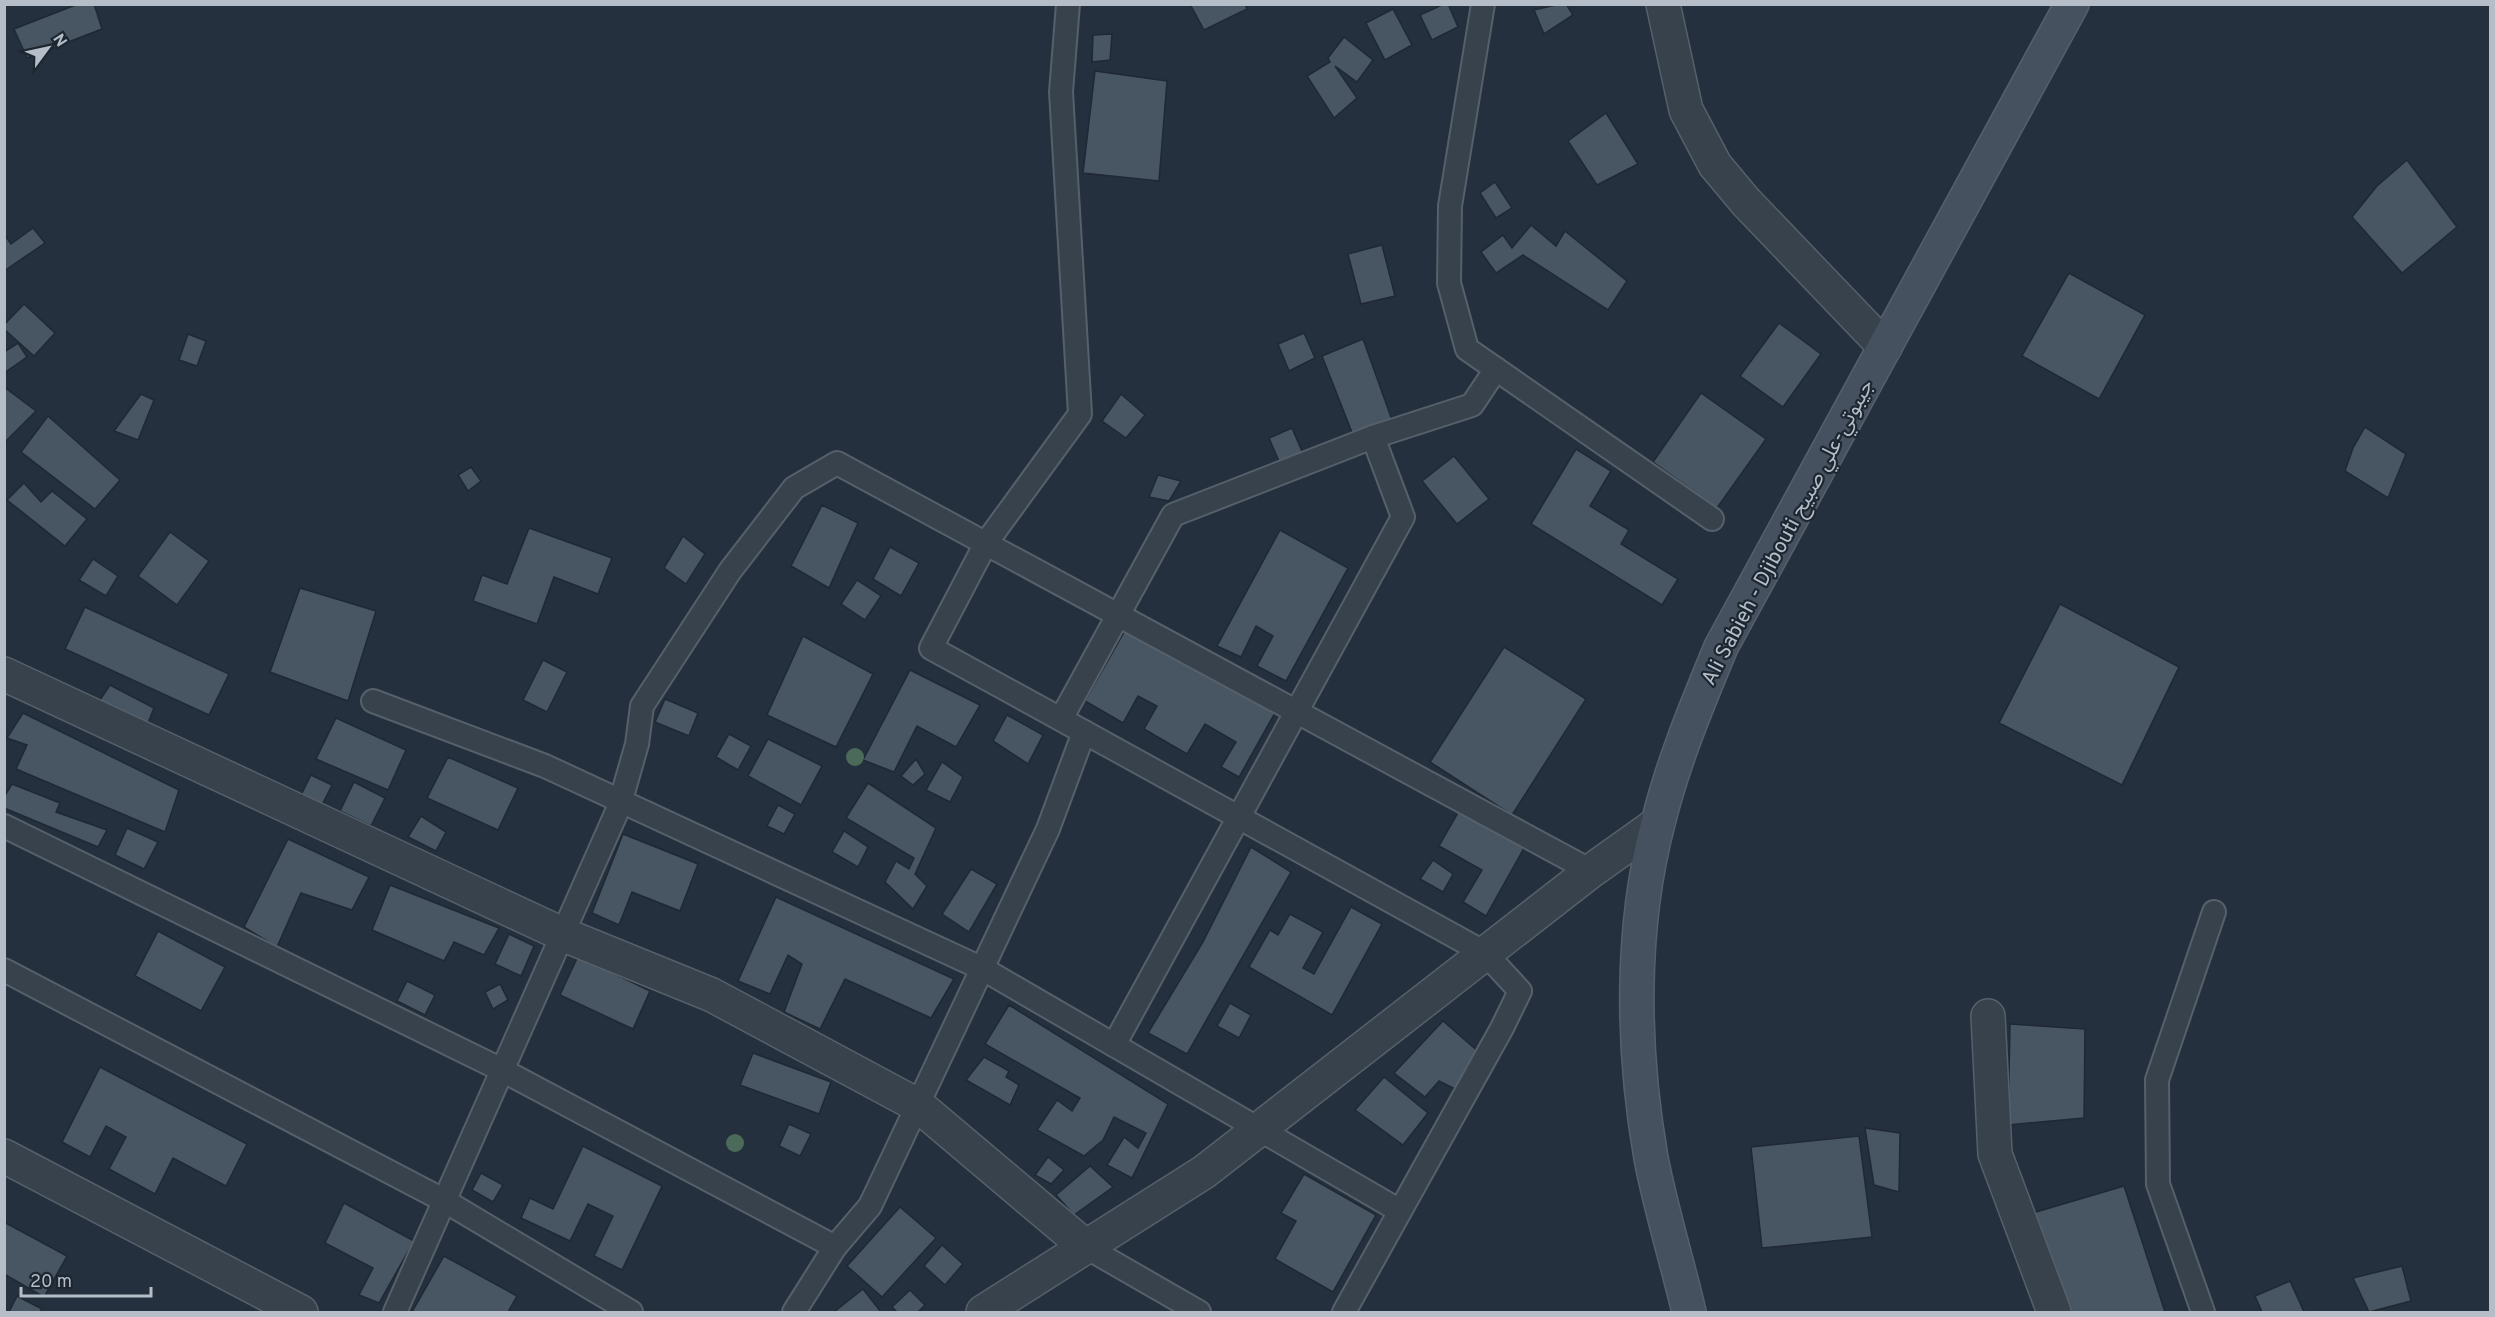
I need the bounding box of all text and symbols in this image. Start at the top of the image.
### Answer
north arrow [18,18,78,78]
text: N [47,31,70,51]
street label: Ali Sabieh - Djibouti جيبوتي-علي صبيح [1696,375,1882,691]
scale bar [21,1260,152,1298]
text: 20 m [30,1271,72,1294]

